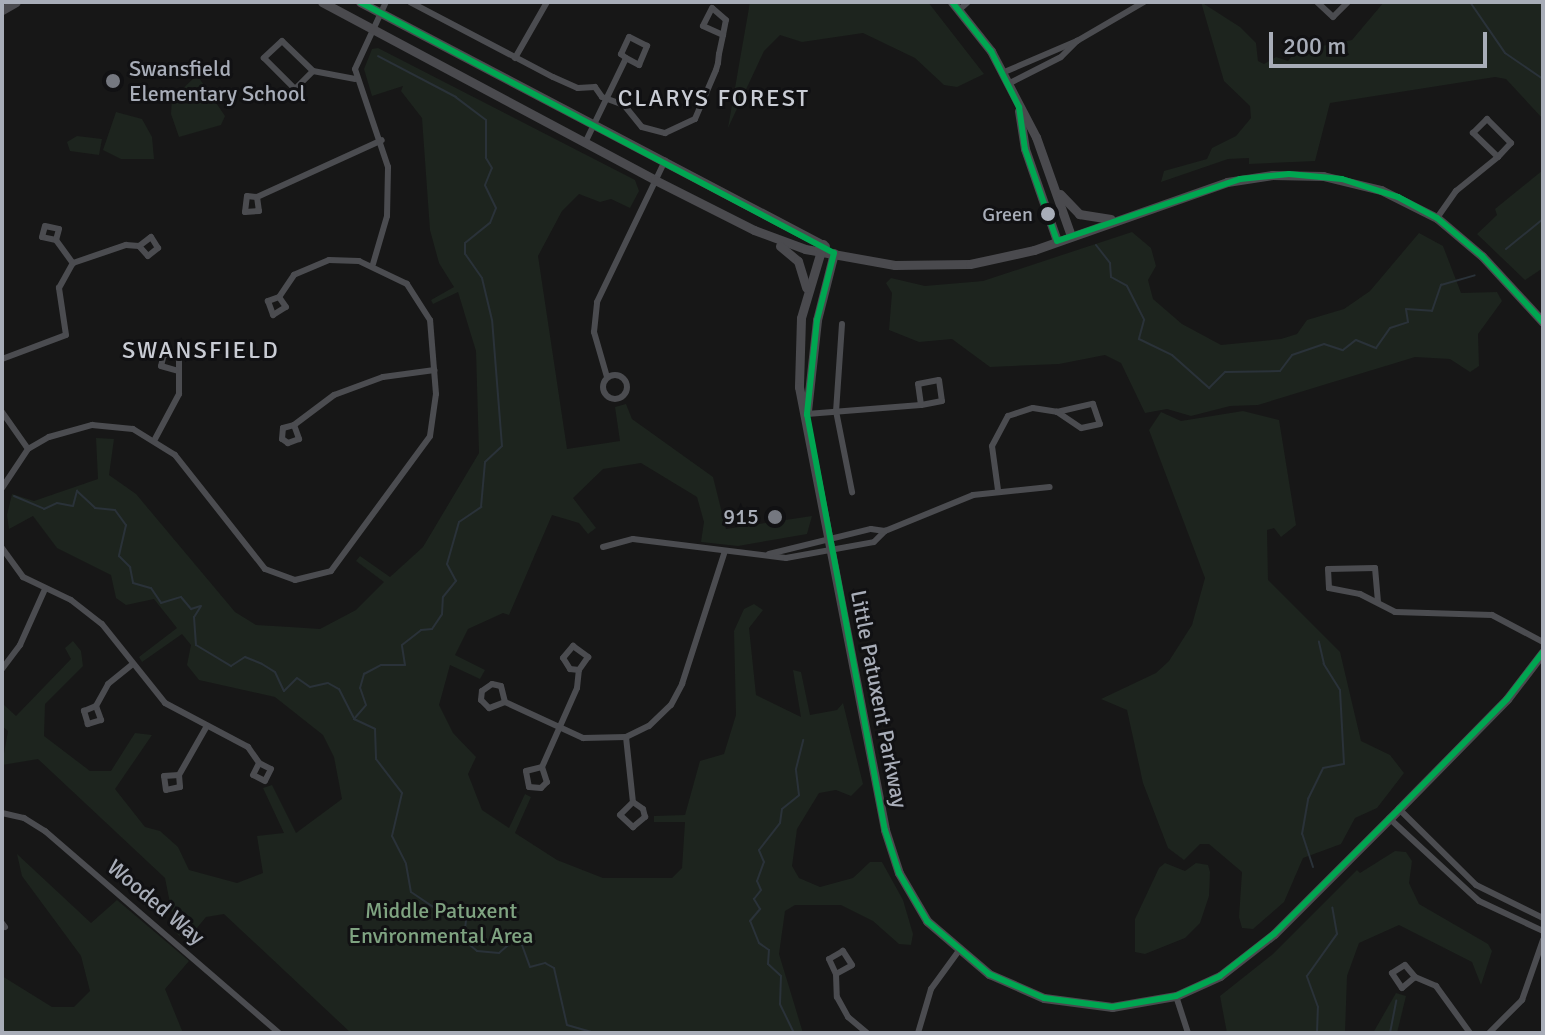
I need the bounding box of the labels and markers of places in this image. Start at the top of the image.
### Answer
place label: Swansfield Elementary School [129,55,306,106]
marker: Swansfield Elementary School [104,72,122,90]
place label: Green [982,202,1033,226]
marker: Green [1040,206,1056,222]
place label: 915 [723,504,759,530]
marker: 915 [766,508,784,526]

